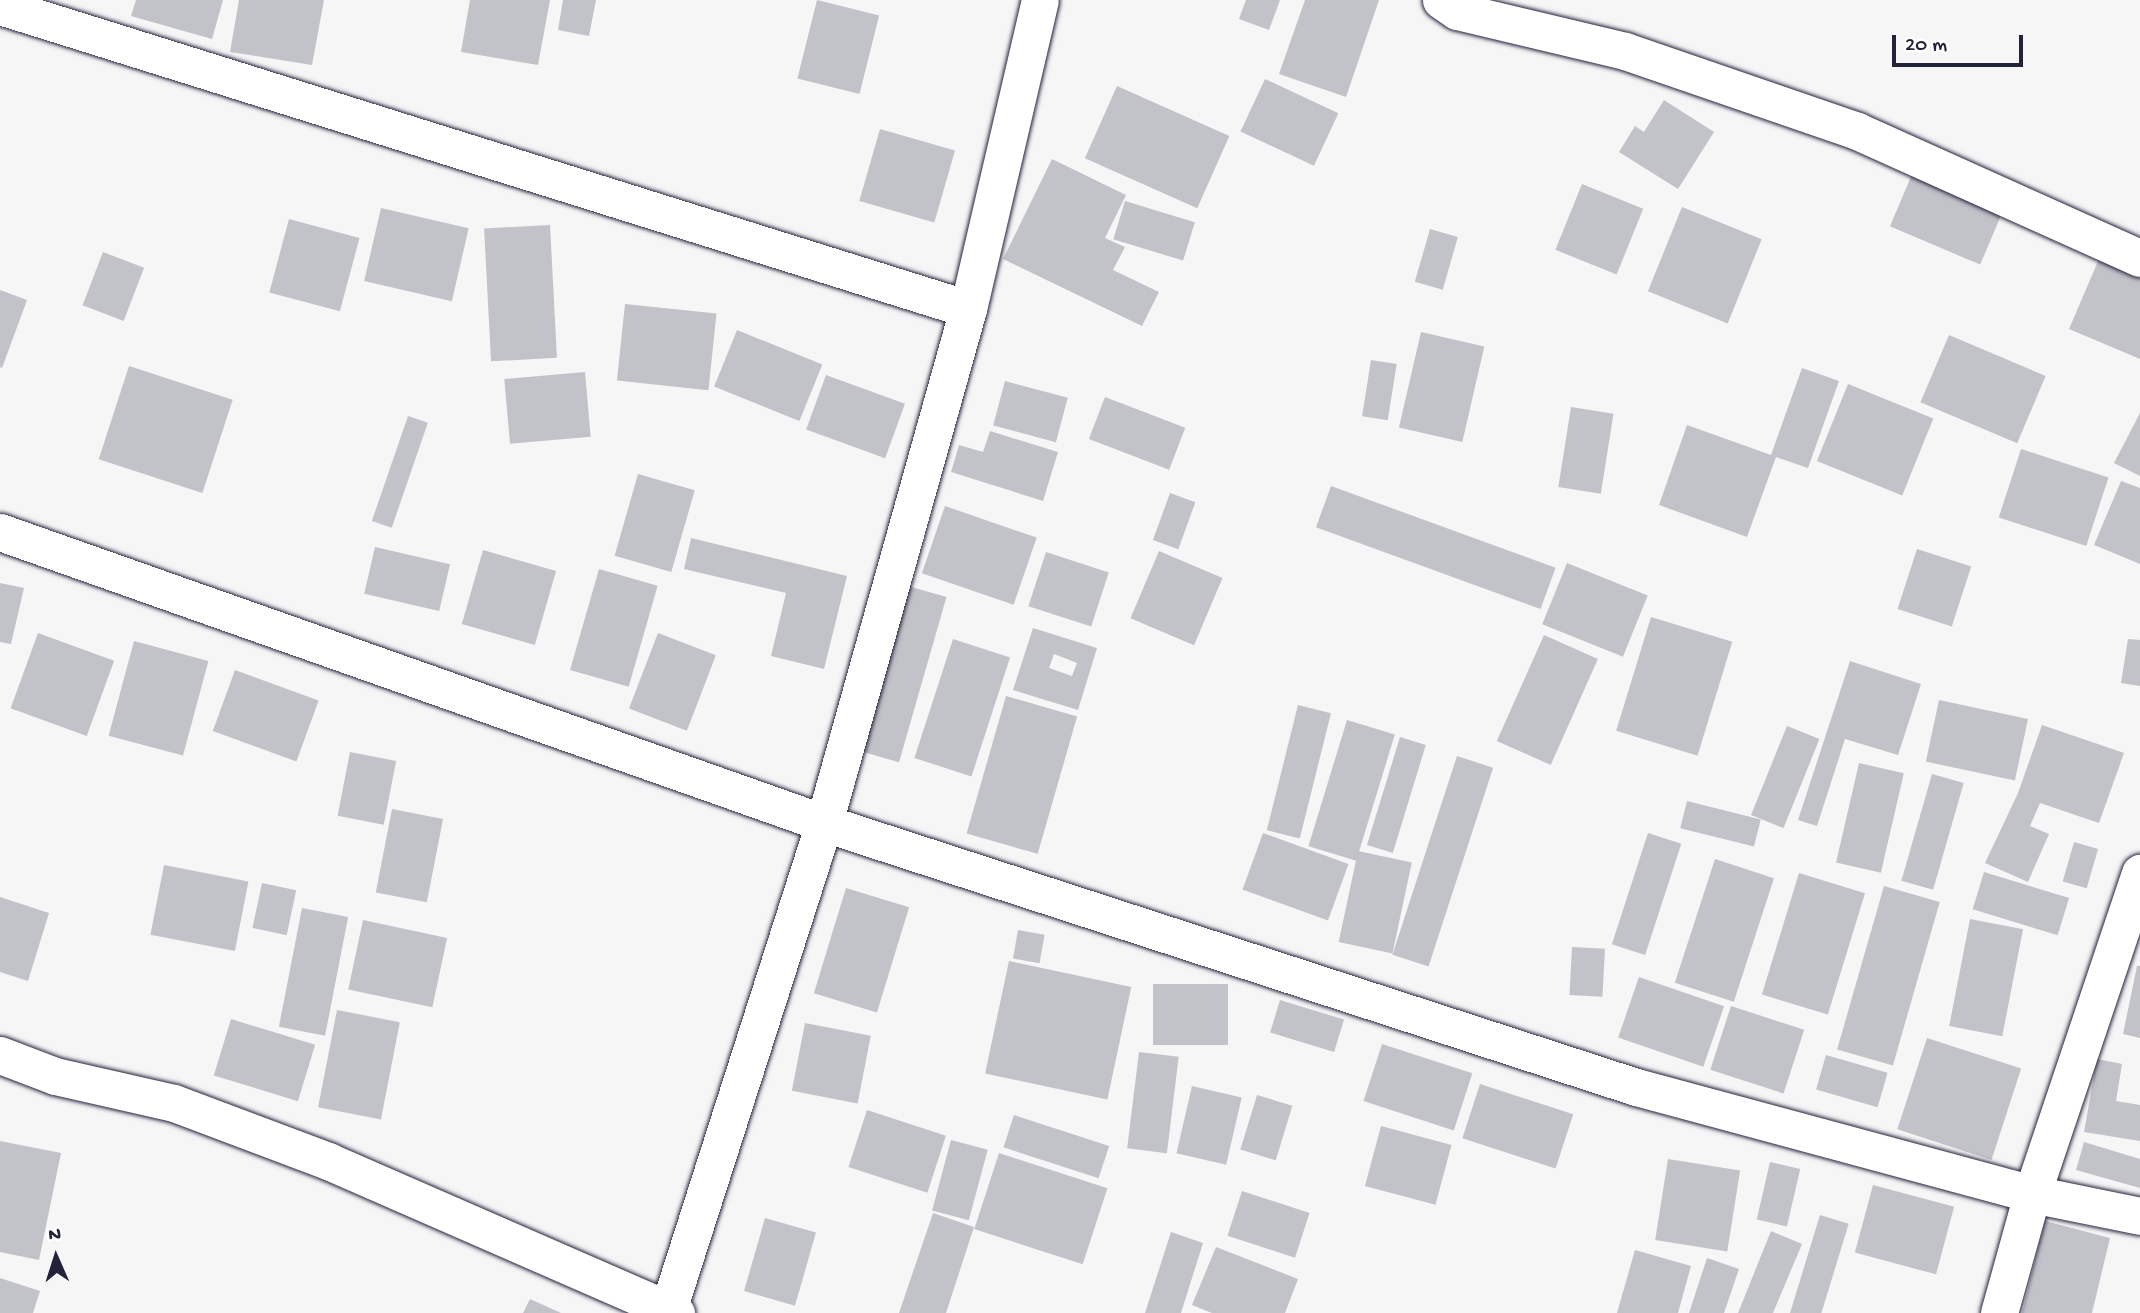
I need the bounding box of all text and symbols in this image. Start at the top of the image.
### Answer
scale bar [1895,21,2026,65]
text: 20 m [1905,34,1947,59]
north arrow [21,1222,91,1292]
text: N [48,1224,62,1247]

